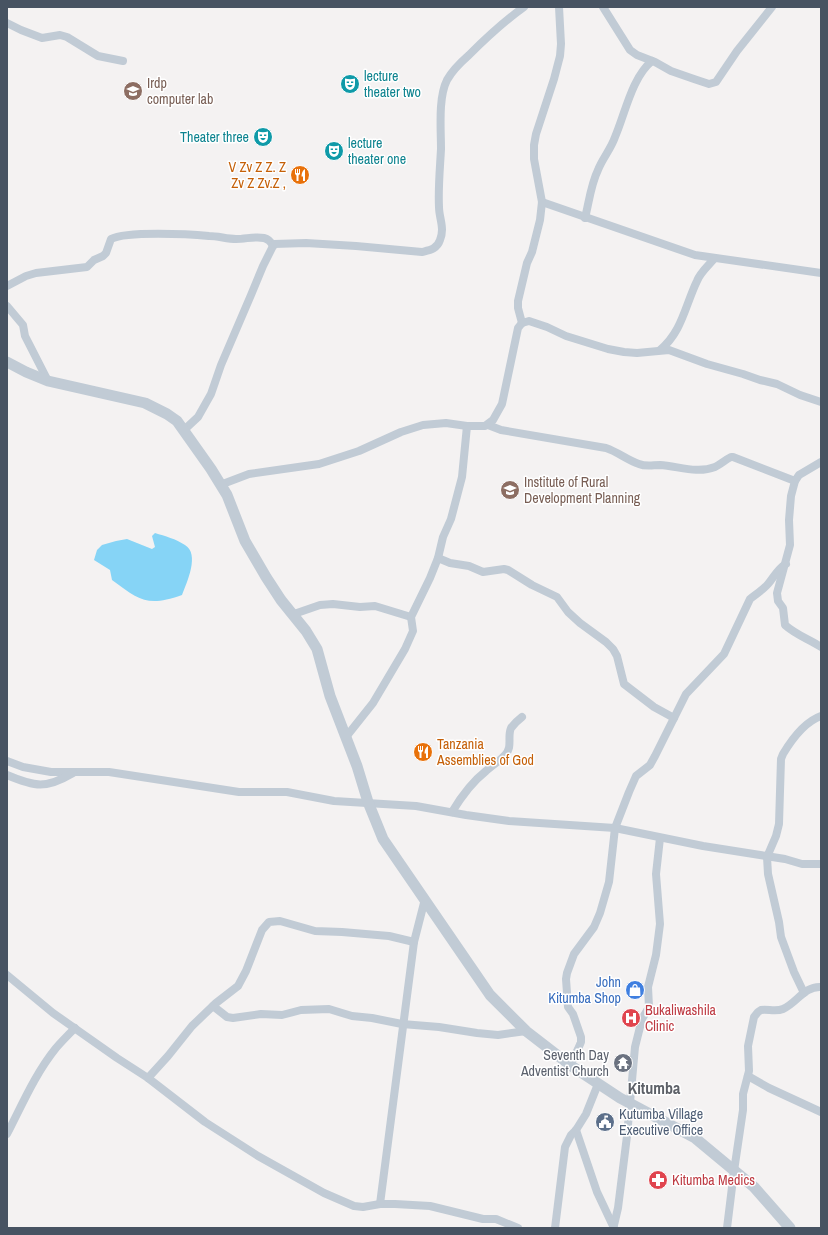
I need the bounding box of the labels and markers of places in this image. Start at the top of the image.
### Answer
place label: lecture theater two [364,67,421,101]
theatre icon: lecture theater two [339,73,361,95]
place label: Irdp computer lab [147,74,213,108]
school or university icon: Irdp computer lab [122,80,144,102]
theatre icon: Theater three [252,126,274,148]
place label: Theater three [180,128,249,146]
place label: lecture theater one [348,134,406,168]
theatre icon: lecture theater one [323,140,345,162]
place label: V Zv Z Z. Z Zv Z Zv.Z , [229,158,286,192]
restaurant icon: V Zv Z Z. Z Zv Z Zv.Z , [289,164,311,186]
place label: Institute of Rural Development Planning [524,473,641,507]
school or university icon: Institute of Rural Development Planning [499,479,521,501]
place label: Tanzania Assemblies of God [436,735,534,769]
restaurant icon: Tanzania Assemblies of God [412,741,434,763]
place label: John Kitumba Shop [548,973,621,1007]
shop icon: John Kitumba Shop [624,979,646,1001]
place label: Bukaliwashila Clinic [645,1001,716,1035]
hospital icon: Bukaliwashila Clinic [620,1007,642,1029]
place label: Seventh Day Adventist Church [520,1046,609,1080]
temple icon: Seventh Day Adventist Church [612,1052,634,1074]
place label: Kutumba Village Executive Office [619,1105,703,1139]
public building icon: Kutumba Village Executive Office [594,1111,616,1133]
pharmacy icon: Kitumba Medics [647,1169,669,1191]
place label: Kitumba Medics [672,1171,755,1189]

